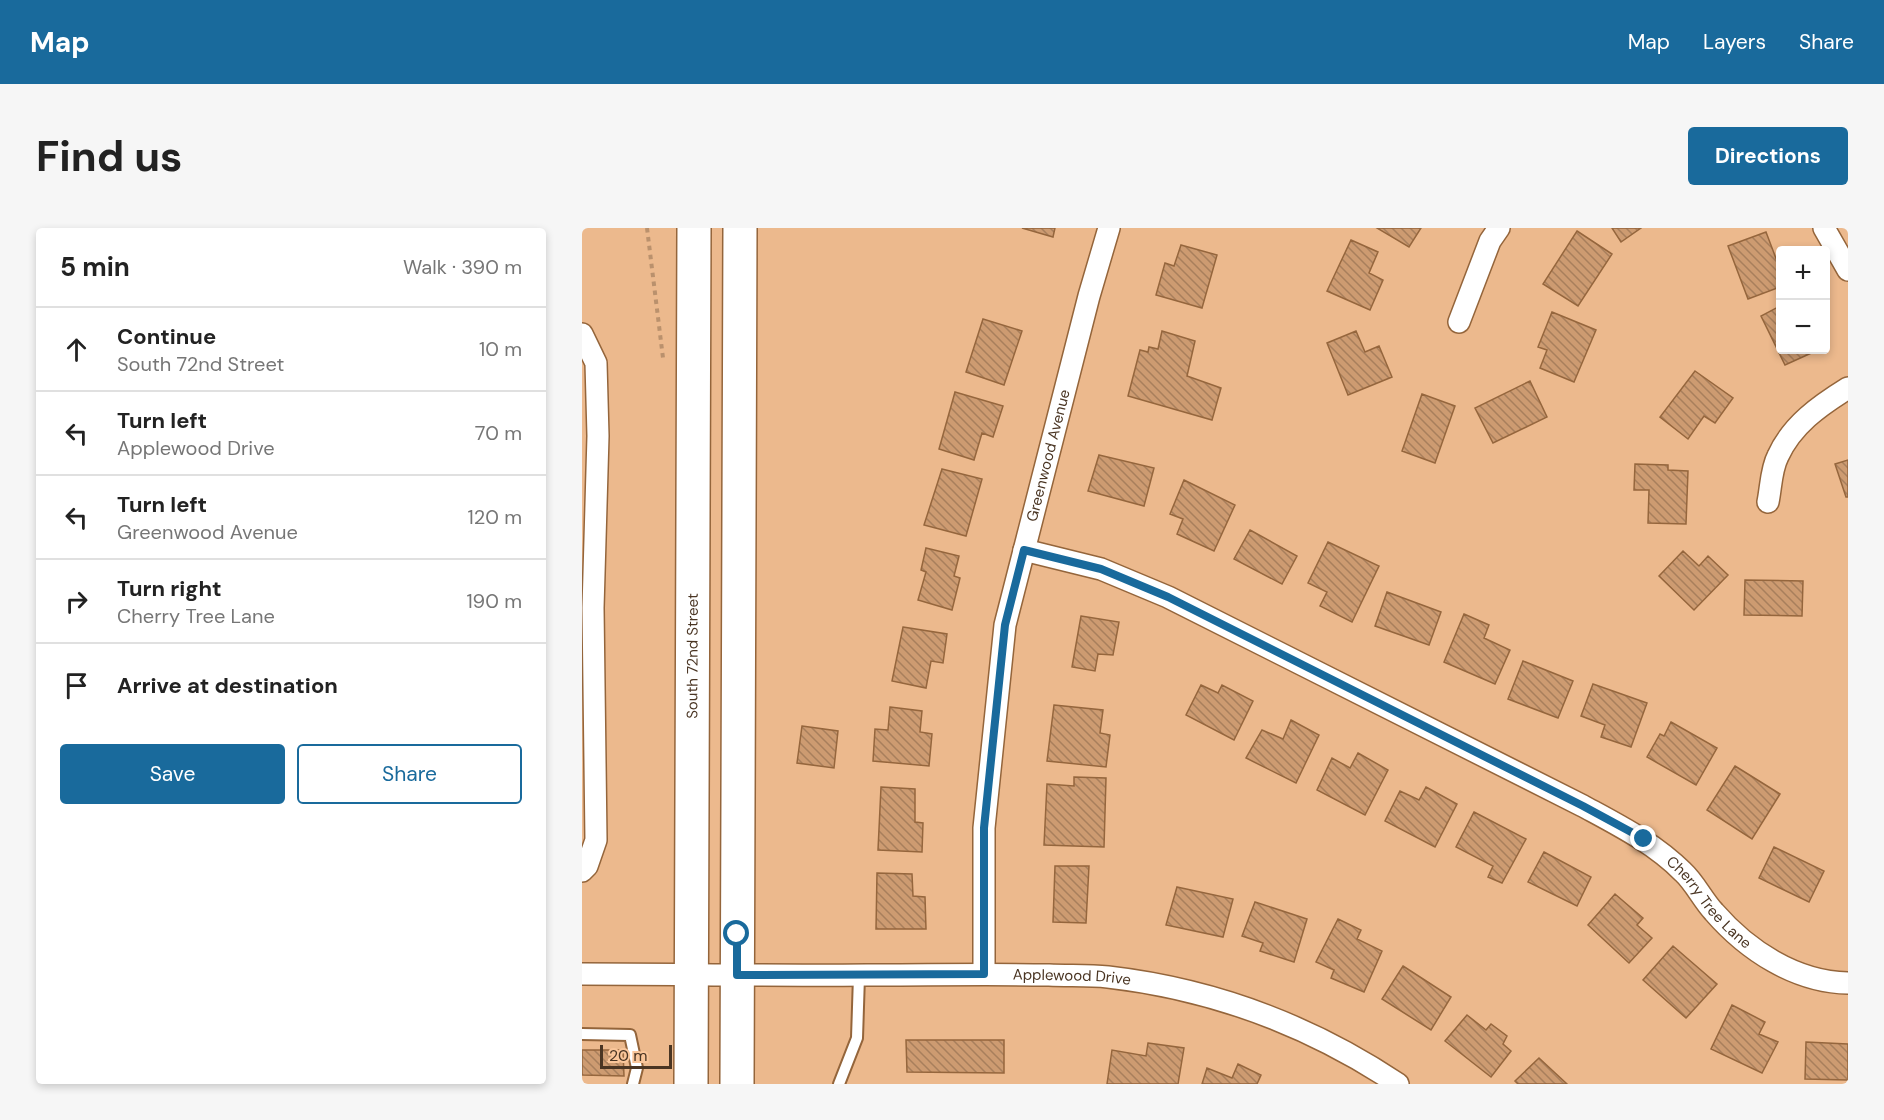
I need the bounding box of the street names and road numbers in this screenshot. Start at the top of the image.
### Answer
street label: Greenwood Avenue [1022,387,1075,524]
street label: South 72nd Street [682,593,703,719]
street label: Cherry Tree Lane [1662,852,1756,953]
street label: Applewood Drive [1013,965,1132,990]

